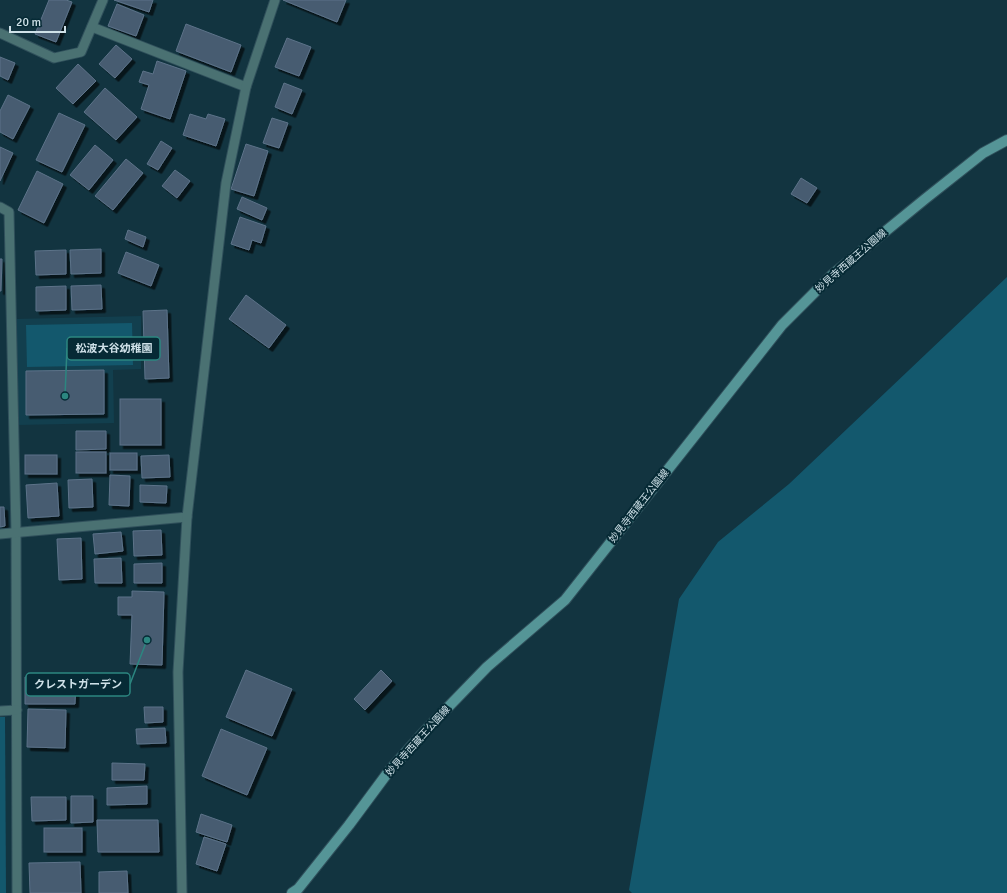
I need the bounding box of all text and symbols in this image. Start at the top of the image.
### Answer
scale bar [10,8,65,34]
text: 20 m [16,15,41,30]
street label: 妙見寺西蔵王公園線 [813,227,889,295]
callout: 松波大谷幼稚園 [67,337,160,360]
text: 松波大谷幼稚園 [76,342,153,355]
street label: 妙見寺西蔵王公園線 [607,467,671,545]
callout: クレストガーデン [26,673,130,696]
text: クレストガーデン [34,678,122,691]
street label: 妙見寺西蔵王公園線 [383,704,453,778]

